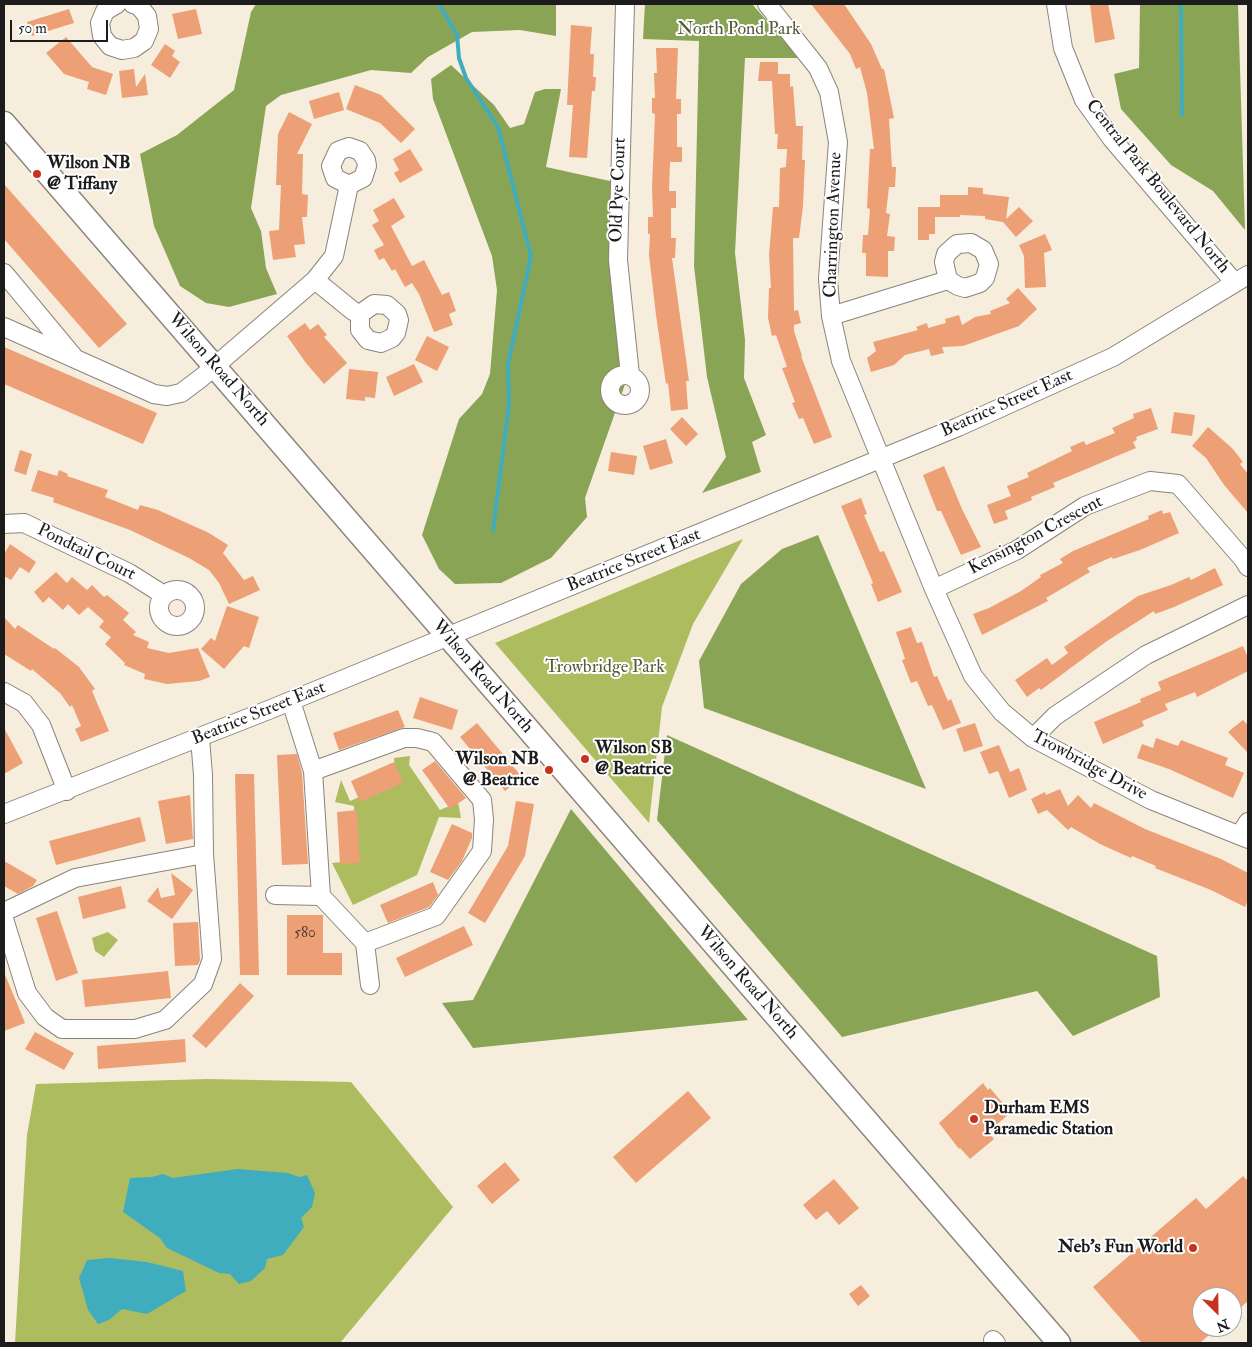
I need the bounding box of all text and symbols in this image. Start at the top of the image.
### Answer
scale bar [12,10,110,42]
text: 50 m [18,19,47,38]
park label: North Pond Park [677,19,801,41]
street label: Central Park Boulevard North [1080,96,1234,278]
street label: Old Pye Court [606,137,632,243]
street label: Charrington Avenue [821,152,847,298]
place label: Wilson NB @ Tiffany [47,153,131,195]
marker: Wilson NB @ Tiffany [31,168,43,180]
street label: Wilson Road North [163,309,273,431]
street label: Beatrice Street East [938,365,1076,443]
street label: Kensington Crescent [965,492,1107,580]
street label: Pondtail Court [33,520,139,586]
street label: Beatrice Street East [564,524,704,598]
street label: Wilson Road North [427,616,537,738]
park label: Trowbridge Park [545,657,665,679]
street label: Beatrice Street East [189,677,329,751]
street label: Trowbridge Drive [1027,726,1151,806]
place label: Wilson SB @ Beatrice [595,738,672,781]
place label: Wilson NB @ Beatrice [455,749,539,792]
marker: Wilson SB @ Beatrice [579,753,591,765]
marker: Wilson NB @ Beatrice [543,764,555,776]
street label: Wilson Road North [692,922,802,1044]
house number: 580 [294,925,316,943]
place label: Durham EMS Paramedic Station [984,1098,1113,1140]
marker: Durham EMS Paramedic Station [968,1113,980,1125]
place label: Neb's Fun World [1058,1237,1183,1259]
marker: Neb's Fun World [1187,1242,1199,1254]
north arrow [1192,1287,1242,1337]
text: N [1214,1315,1232,1336]

